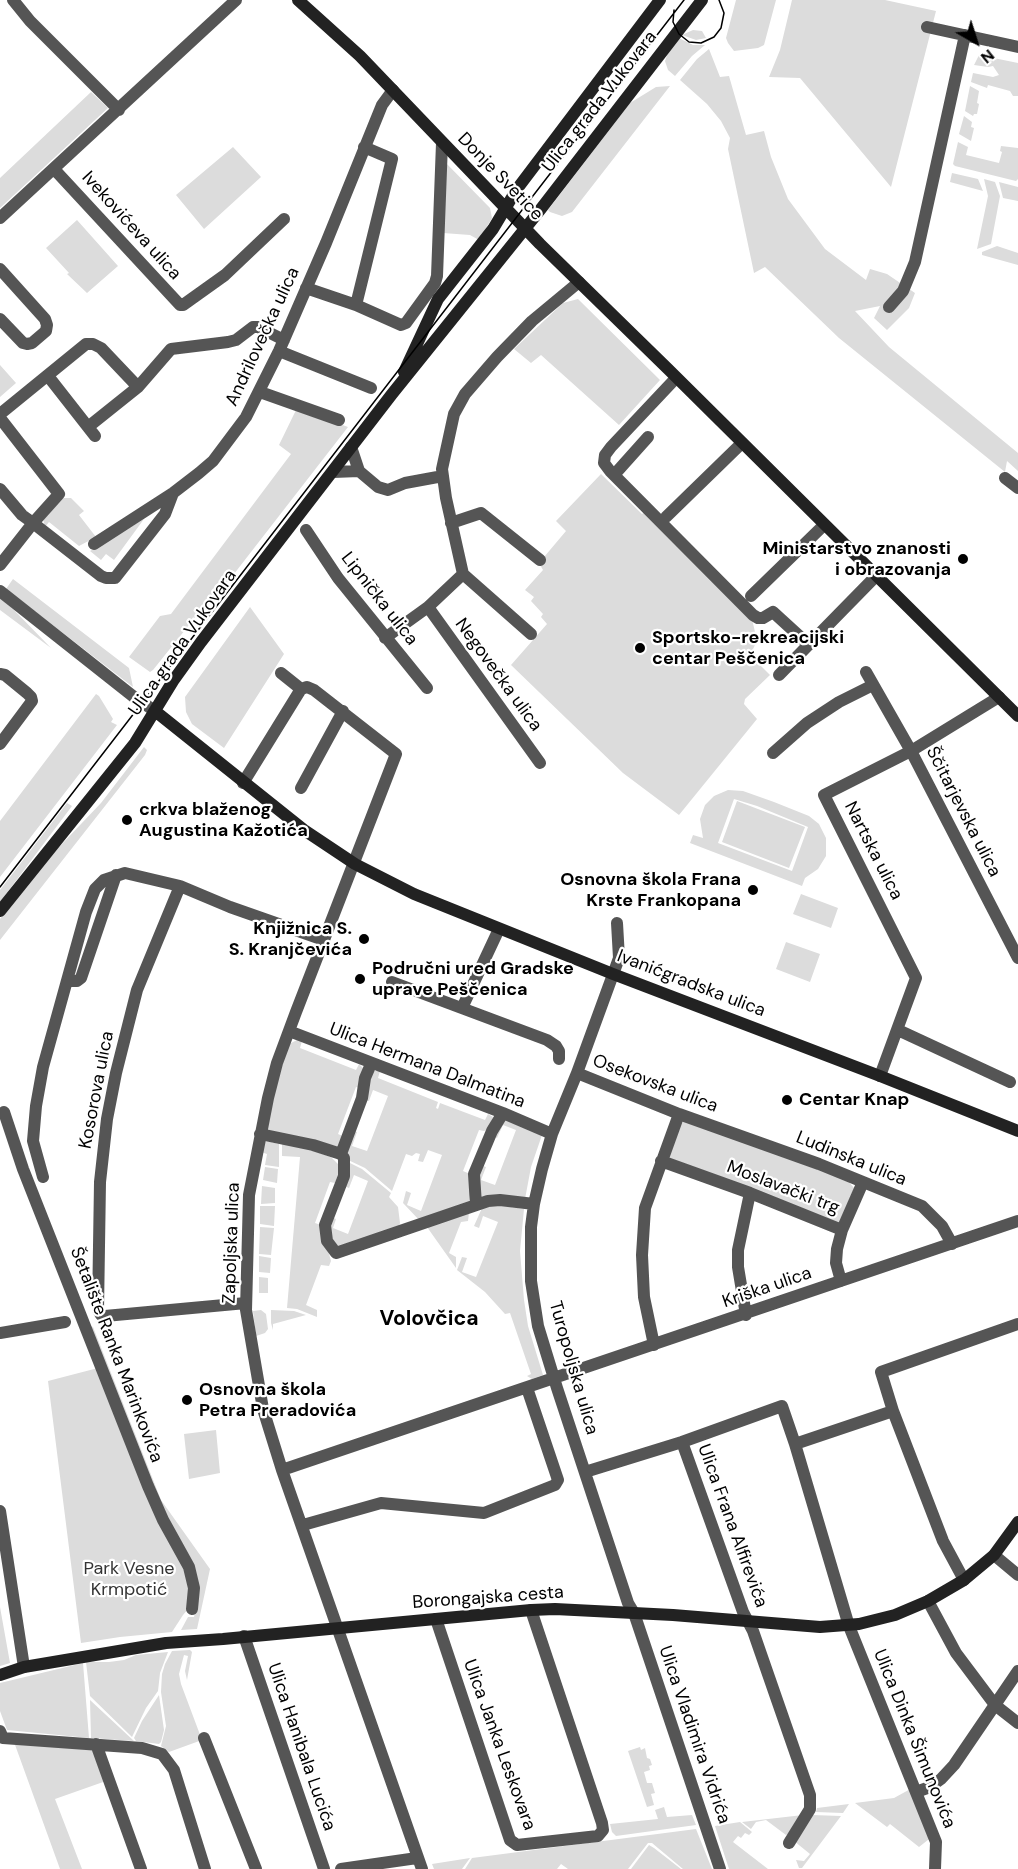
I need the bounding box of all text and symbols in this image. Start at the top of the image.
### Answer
north arrow [946,12,1006,72]
street label: Ulica grada Vukovara [538,27,662,177]
text: N [977,45,999,68]
street label: Donje Svetice [453,128,547,226]
street label: Ivekovićeva ulica [77,167,185,285]
street label: Andrilovečka ulica [221,264,305,410]
place label: Ministarstvo znanosti i obrazovanja [762,538,951,580]
street label: Lipnička ulica [336,548,422,650]
marker: Ministarstvo znanosti i obrazovanja [956,552,970,566]
street label: Ulica grada Vukovara [124,566,242,720]
street label: Negovečka ulica [450,614,546,736]
place label: Sportsko-rekreacijski centar Peščenica [652,627,844,670]
marker: Sportsko-rekreacijski centar Peščenica [633,641,647,655]
street label: Ščitarjevska ulica [921,743,1005,881]
street label: Nartska ulica [839,798,907,904]
place label: crkva blaženog Augustina Kažotića [139,799,308,842]
marker: crkva blaženog Augustina Kažotića [120,813,134,827]
place label: Osnovna škola Frana Krste Frankopana [560,869,741,912]
marker: Osnovna škola Frana Krste Frankopana [746,883,760,897]
place label: Knjižnica S. S. Kranjčevića [229,918,352,960]
marker: Knjižnica S. S. Kranjčevića [357,932,371,946]
street label: Ivanićgradska ulica [614,946,768,1022]
place label: Područni ured Gradske uprave Peščenica [372,958,574,1000]
marker: Područni ured Gradske uprave Peščenica [353,972,367,986]
street label: Ulica Hermana Dalmatina [326,1019,528,1113]
street label: Kosorova ulica [75,1029,119,1151]
street label: Osekovska ulica [589,1050,721,1118]
place label: Centar Knap [799,1089,909,1111]
marker: Centar Knap [780,1093,794,1107]
street label: Ludinska ulica [793,1127,909,1191]
street label: Moslavački trg [724,1157,842,1219]
street label: Zapoljska ulica [219,1182,245,1304]
street label: Šetalište Ranka Marinkovića [65,1244,167,1466]
street label: Kriška ulica [720,1263,814,1313]
street label: Turopoljska ulica [544,1299,602,1437]
district label: Volovčica [379,1306,479,1332]
place label: Osnovna škola Petra Preradovića [199,1379,356,1422]
marker: Osnovna škola Petra Preradovića [180,1393,194,1407]
street label: Ulica Frana Alfirevića [692,1441,772,1611]
park label: Park Vesne Krmpotić [83,1558,175,1600]
street label: Borongajska cesta [412,1582,564,1614]
street label: Ulica Vladimira Vidrića [653,1643,735,1827]
street label: Ulica Dinka Šimunovića [868,1646,960,1832]
street label: Ulica Janka Leskovara [458,1657,540,1833]
street label: Ulica Hanibala Lucića [262,1660,340,1834]

